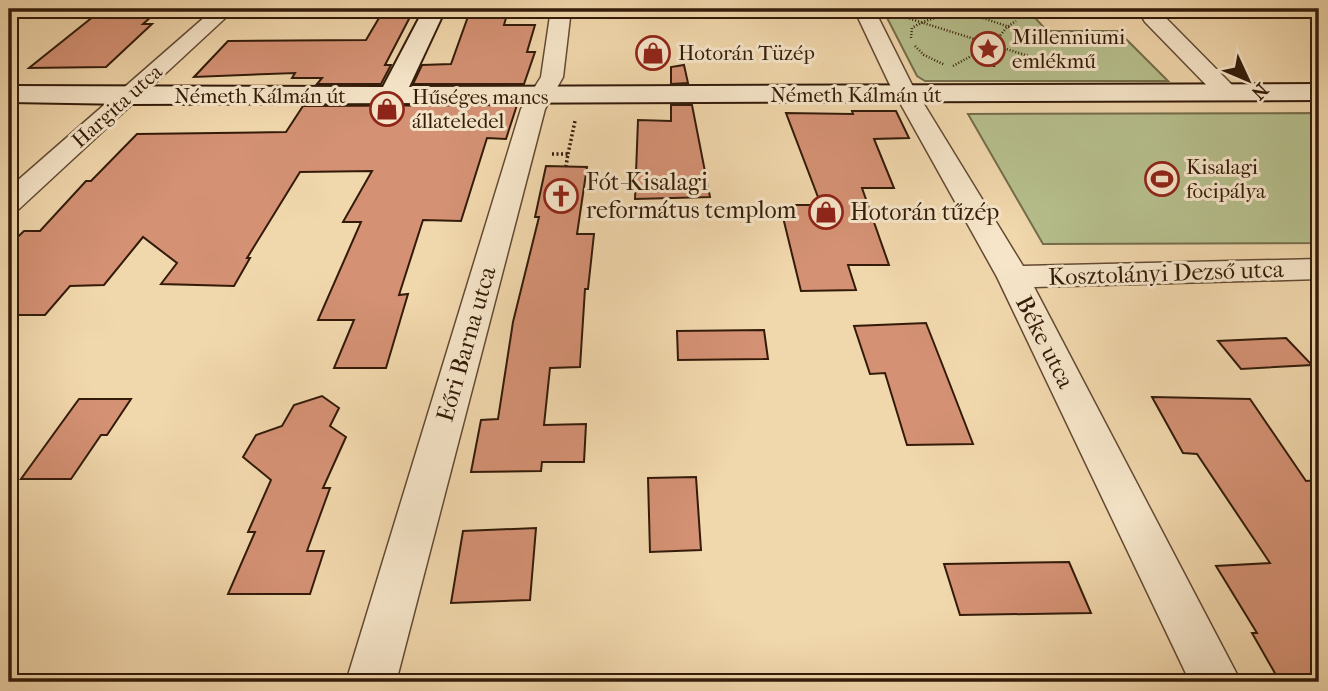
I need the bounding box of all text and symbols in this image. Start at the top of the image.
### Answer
place label: Millenniumi emlékmű [1012,25,1125,73]
place icon: Millenniumi emlékmű [969,30,1007,68]
shop icon: Hotorán Tüzép [634,34,672,72]
place label: Hotorán Tüzép [678,41,815,65]
north arrow [1212,46,1282,116]
street label: Hargita utca [67,59,167,153]
text: N [1246,78,1272,104]
street label: Németh Kálmán út [770,83,942,107]
street label: Németh Kálmán út [174,84,346,108]
place label: Hűséges mancs állateledel [412,85,549,133]
shop icon: Hűséges mancs állateledel [368,90,406,128]
place label: Kisalagi focipálya [1186,155,1266,203]
sports icon: Kisalagi focipálya [1143,160,1181,198]
place label: Fót-Kisalagi református templom [586,168,797,224]
church icon: Fót-Kisalagi református templom [542,177,580,215]
shop icon: Hotorán tűzép [807,193,845,231]
place label: Hotorán tűzép [850,198,999,226]
street label: Kosztolányi Dezső utca [1048,255,1285,291]
street label: Eőri Barna utca [430,262,502,425]
street label: Béke utca [1010,291,1081,394]

